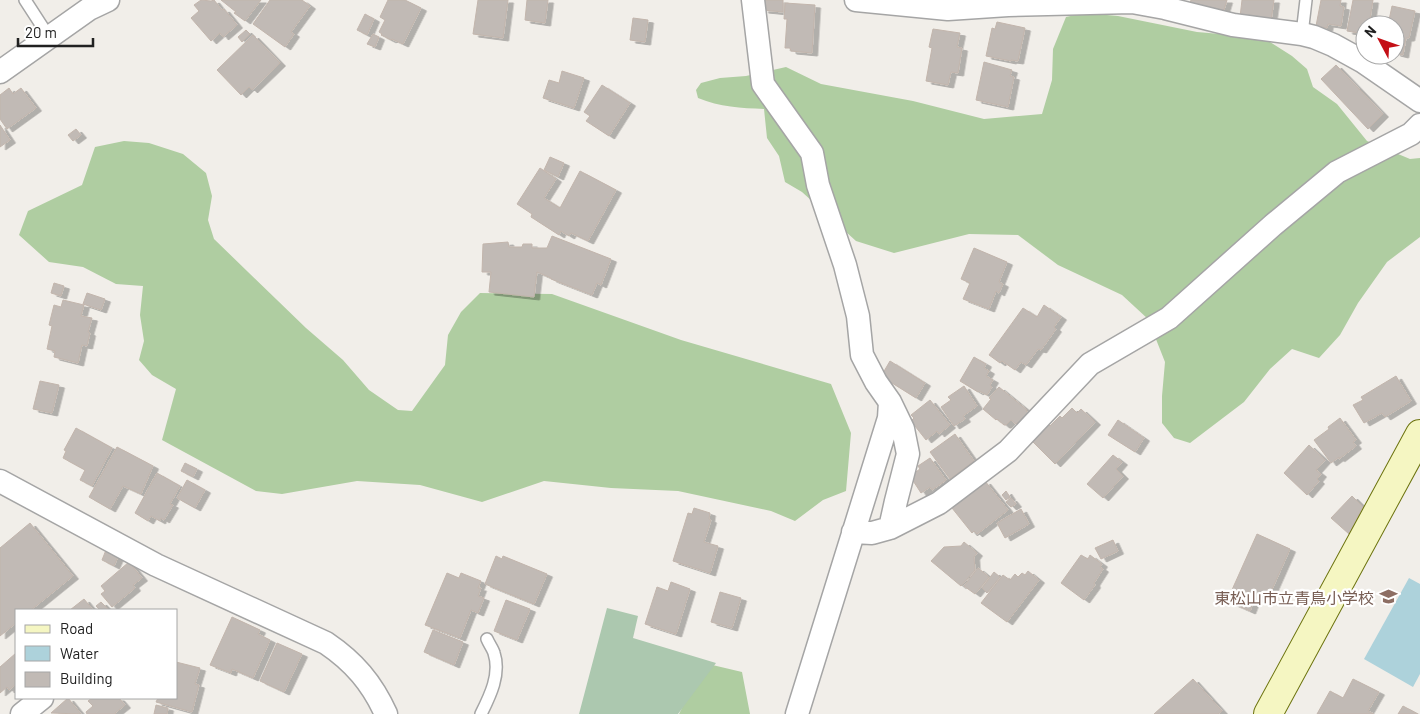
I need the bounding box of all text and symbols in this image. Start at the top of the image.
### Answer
scale bar [18,15,92,47]
north arrow [1355,15,1405,65]
text: N [1360,22,1379,40]
text: 20 m [25,23,57,41]
school or university icon: 東松山市立青鳥小学校 [1378,587,1398,607]
place label: 東松山市立青鳥小学校 [1214,588,1374,607]
legend [15,609,178,699]
text: Road [60,619,93,637]
text: Water [60,644,99,662]
text: Building [60,669,113,687]

